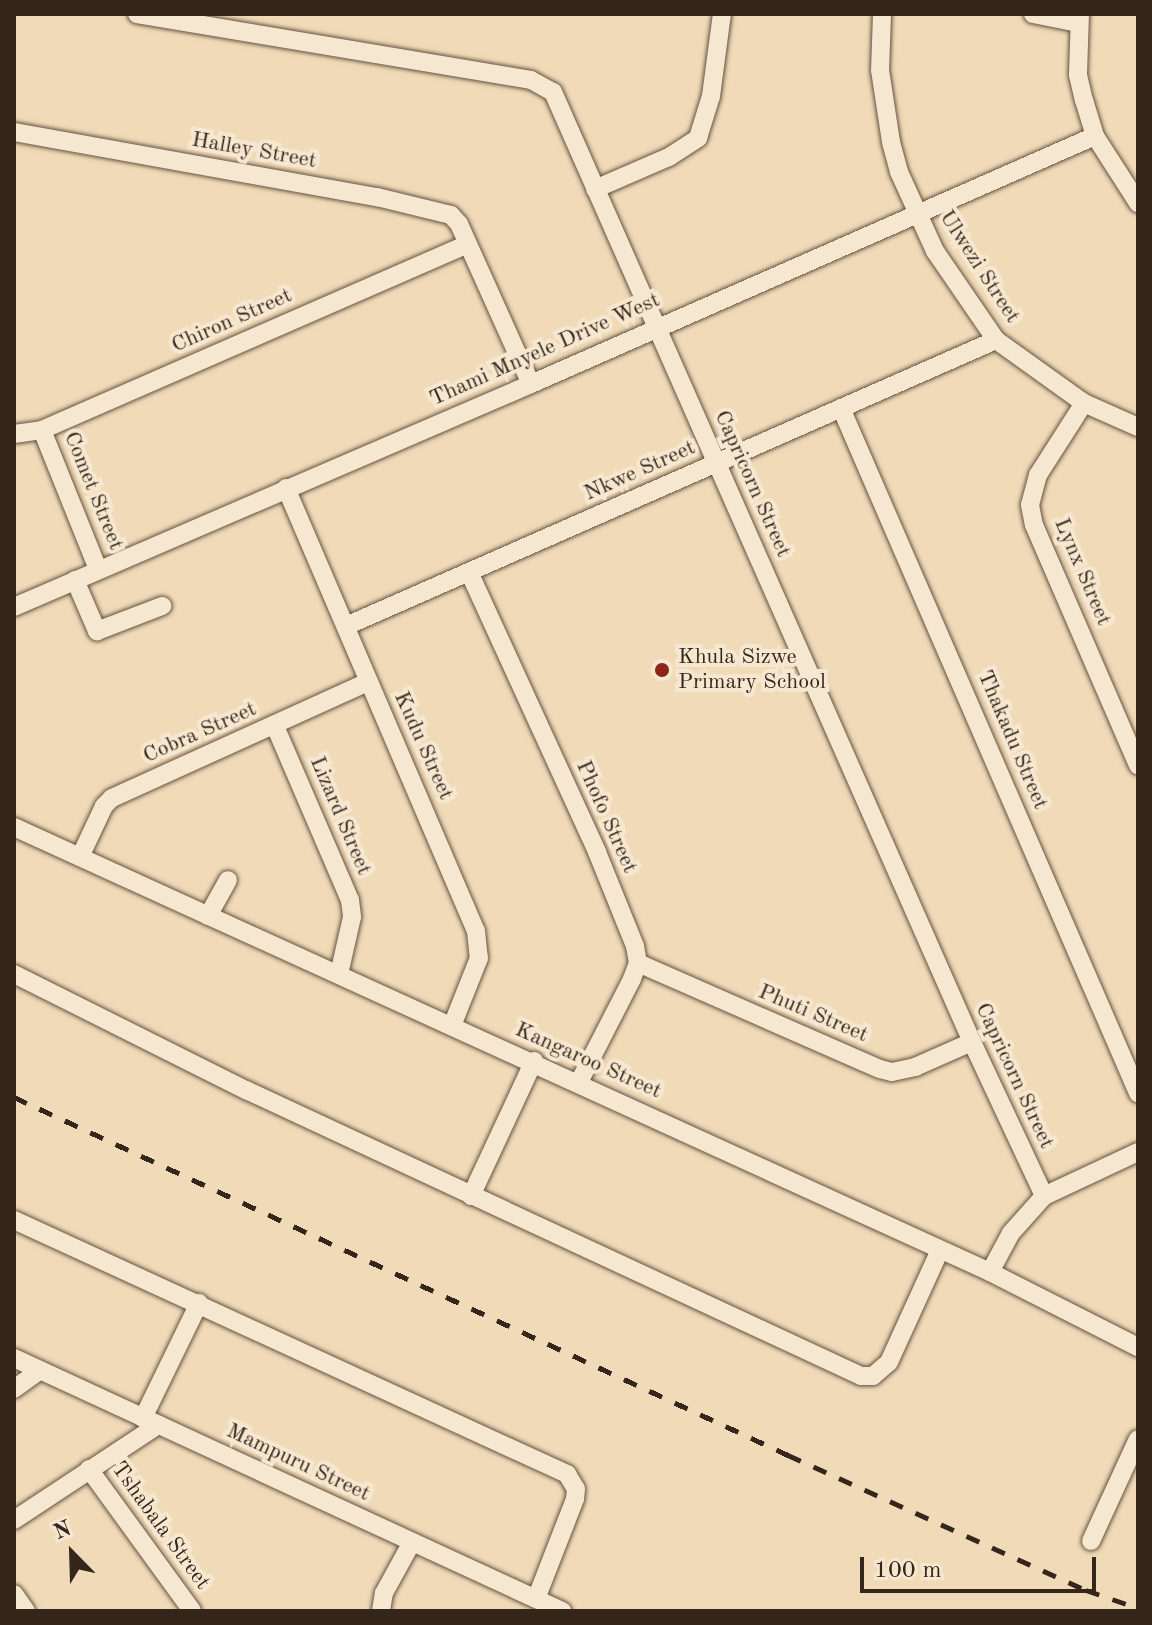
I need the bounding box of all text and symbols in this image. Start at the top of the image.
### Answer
street label: Halley Street [190,127,318,175]
street label: Ulwezi Street [933,206,1025,328]
street label: Chiron Street [168,283,296,359]
street label: Thami Mnyele Drive West [426,287,664,413]
street label: Capricorn Street [708,407,796,561]
street label: Comet Street [57,428,129,554]
street label: Nkwe Street [580,435,700,507]
street label: Lynx Street [1048,514,1116,630]
place label: Khula Sizwe Primary School [678,644,826,696]
marker: Khula Sizwe Primary School [653,661,671,679]
street label: Thakadu Street [971,666,1053,814]
street label: Kudu Street [387,688,459,804]
street label: Cobra Street [139,696,261,770]
street label: Lizard Street [303,753,377,879]
street label: Phofo Street [569,757,643,877]
street label: Phuti Street [754,979,872,1049]
street label: Capricorn Street [969,999,1059,1153]
street label: Kangaroo Street [511,1017,665,1105]
street label: Mampuru Street [222,1418,374,1508]
street label: Tshabala Street [105,1457,215,1595]
north arrow [32,1513,112,1593]
text: N [51,1517,75,1544]
scale bar [864,1541,1100,1591]
text: 100 m [874,1559,942,1583]

